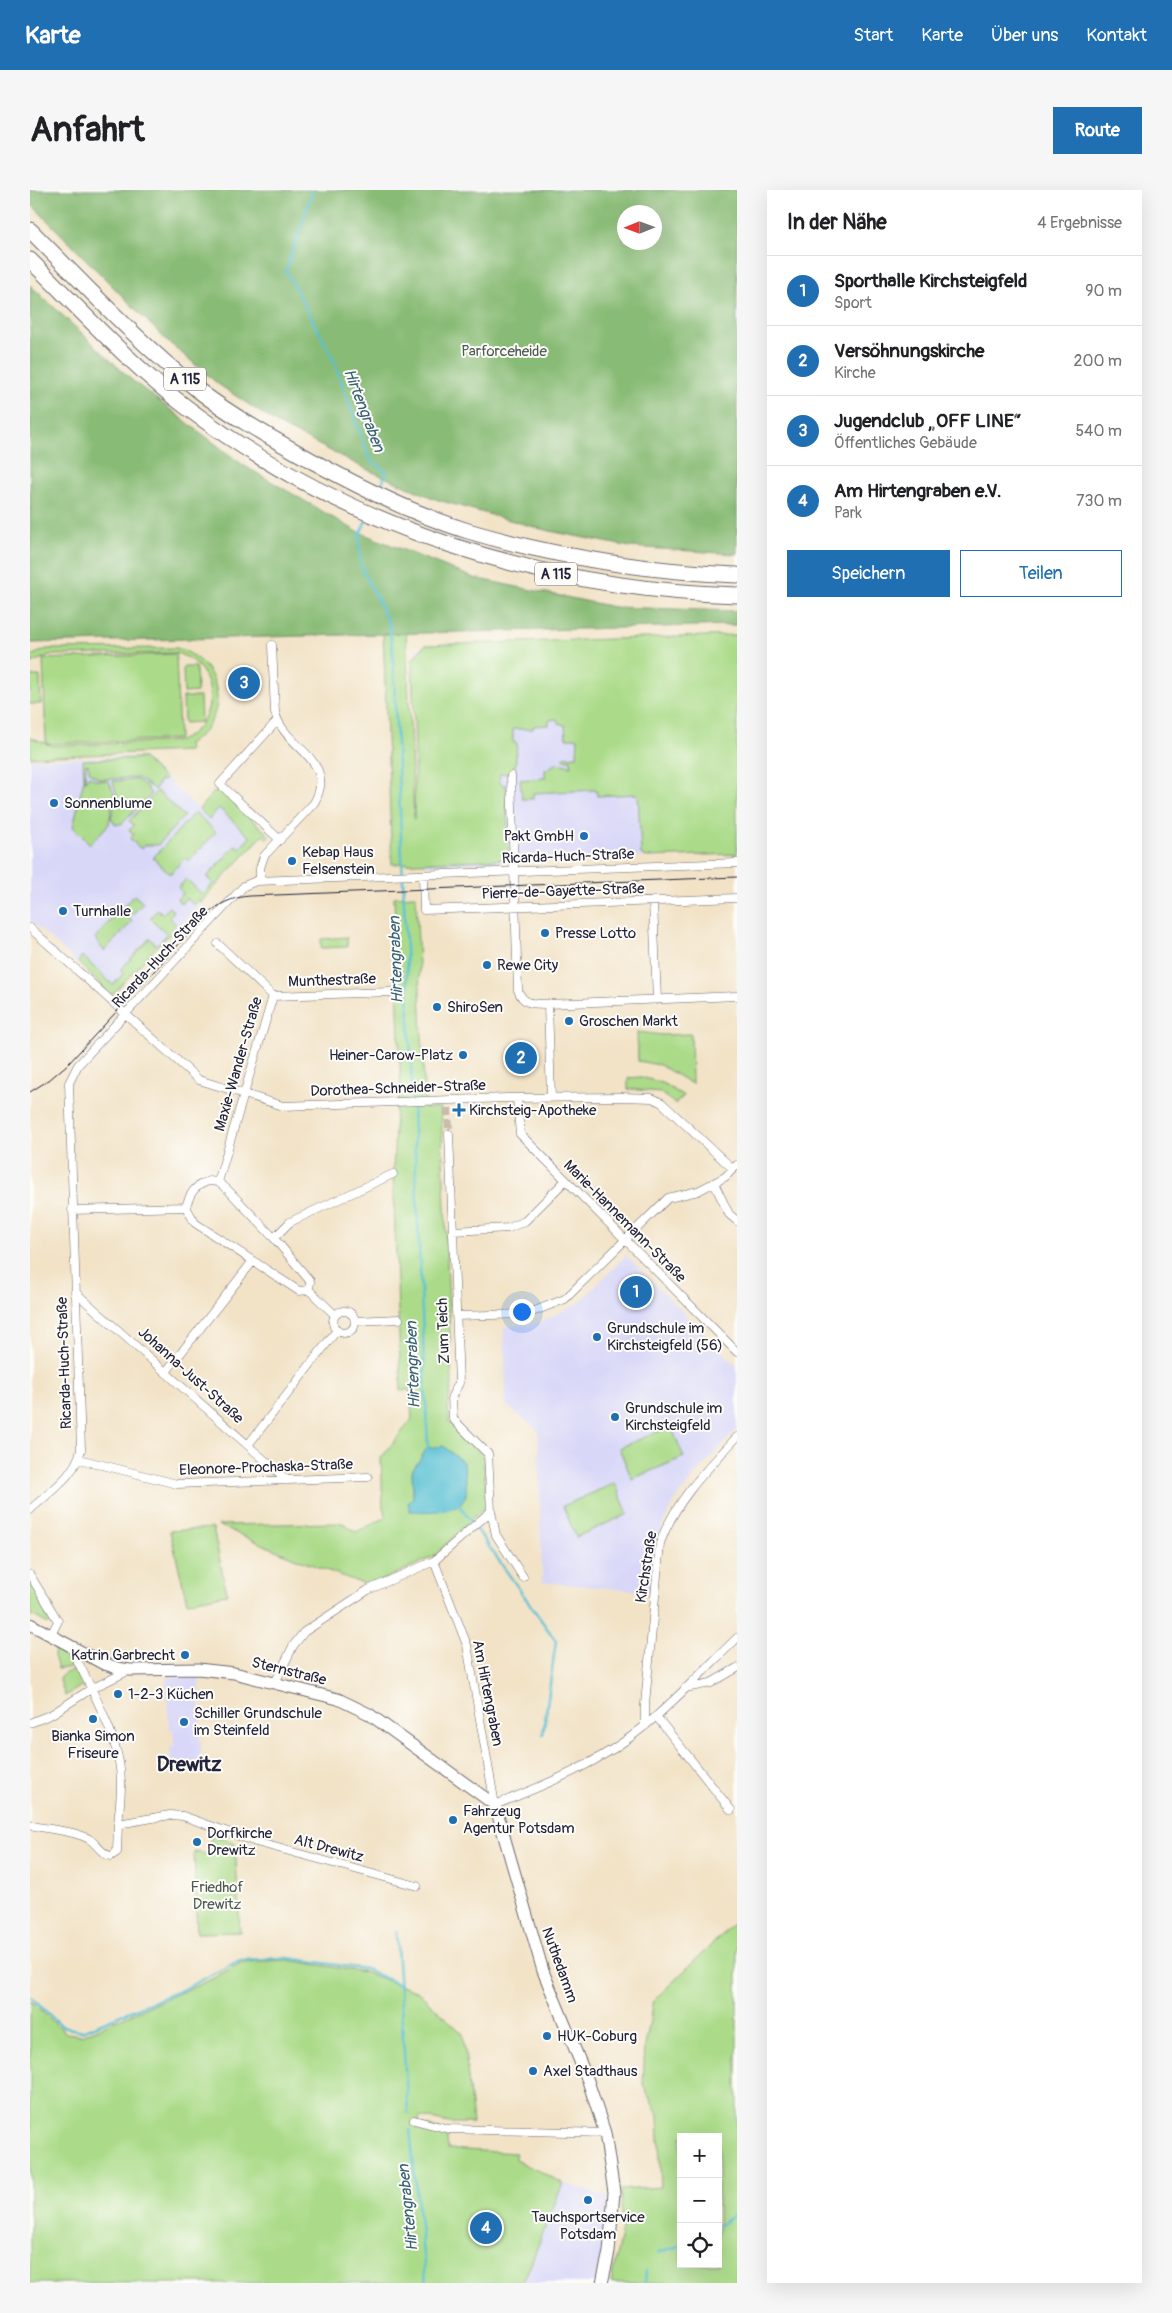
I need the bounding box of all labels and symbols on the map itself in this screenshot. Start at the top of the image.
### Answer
north arrow [617,205,662,250]
park label: Parforceheide [461,342,547,361]
water label: Hirtengraben [339,366,389,456]
road number: A 115 [164,368,206,390]
road number: A 115 [535,562,577,586]
pin: 3 [228,664,260,702]
place label: Sonnenblume [64,794,153,813]
marker: Sonnenblume [48,797,60,809]
place label: Pakt GmbH [504,827,574,846]
marker: Pakt GmbH [578,830,590,842]
place label: Kebap Haus Felsenstein [302,843,375,879]
street label: Ricarda-Huch-Straße [501,845,635,868]
marker: Kebap Haus Felsenstein [286,855,298,867]
street label: Pierre-de-Gayette-Straße [481,879,645,904]
place label: Turnhalle [73,902,131,921]
street label: Ricarda-Huch-Straße [108,902,213,1012]
marker: Turnhalle [57,905,69,917]
water label: Hirtengraben [384,915,408,1004]
place label: Presse Lotto [555,924,636,943]
marker: Presse Lotto [539,927,551,939]
place label: Rewe City [497,956,559,975]
marker: Rewe City [481,959,493,971]
street label: Munthestraße [288,969,377,992]
street label: Maxie-Wander-Straße [210,994,267,1134]
place label: ShiroSen [447,998,503,1017]
marker: ShiroSen [431,1001,443,1013]
place label: Groschen Markt [579,1012,679,1031]
marker: Groschen Markt [563,1015,575,1027]
pin: 2 [505,1039,537,1077]
place label: Heiner-Carow-Platz [329,1046,453,1065]
marker: Heiner-Carow-Platz [457,1049,469,1061]
street label: Dorothea-Schneider-Straße [310,1076,487,1101]
place label: Kirchsteig-Apotheke [469,1101,597,1120]
marker: Kirchsteig-Apotheke [453,1104,465,1116]
street label: Marie-Hannemann-Straße [559,1156,690,1287]
pin: 1 [620,1273,652,1311]
street label: Ricarda-Huch-Straße [53,1296,76,1430]
street label: Zum Teich [433,1298,454,1364]
your location [509,1299,535,1325]
place label: Grundschule im Kirchsteigfeld (56) [607,1319,723,1355]
water label: Hirtengraben [401,1320,425,1409]
street label: Johanna-Just-Straße [134,1323,248,1428]
marker: Grundschule im Kirchsteigfeld (56) [591,1331,603,1343]
place label: Grundschule im Kirchsteigfeld [625,1399,722,1435]
marker: Grundschule im Kirchsteigfeld [609,1411,621,1423]
street label: Eleonore-Prochaska-Straße [179,1455,354,1480]
street label: Kirchstraße [631,1529,662,1604]
street label: Am Hirtengraben [468,1638,507,1748]
place label: Katrin Garbrecht [71,1646,176,1665]
marker: Katrin Garbrecht [179,1649,191,1661]
street label: Sternstraße [250,1653,329,1690]
place label: 1-2-3 Küchen [128,1685,214,1704]
marker: 1-2-3 Küchen [112,1688,124,1700]
place label: Schiller Grundschule im Steinfeld [194,1704,323,1740]
marker: Bianka Simon Friseure [87,1713,99,1725]
marker: Schiller Grundschule im Steinfeld [178,1716,190,1728]
place label: Bianka Simon Friseure [51,1727,135,1763]
district label: Drewitz [157,1752,222,1777]
place label: Fahrzeug Agentur Potsdam [463,1802,575,1838]
marker: Fahrzeug Agentur Potsdam [447,1814,459,1826]
place label: Dorfkirche Drewitz [207,1824,273,1860]
street label: Alt Drewitz [292,1830,366,1867]
marker: Dorfkirche Drewitz [191,1836,203,1848]
park label: Friedhof Drewitz [191,1878,243,1914]
street label: Nuthedamm [537,1925,582,2006]
place label: HUK-Coburg [557,2027,637,2046]
marker: HUK-Coburg [541,2030,553,2042]
place label: Axel Stadthaus [543,2062,638,2081]
marker: Axel Stadthaus [527,2065,539,2077]
water label: Hirtengraben [393,2162,423,2252]
marker: Tauchsportservice Potsdam [582,2194,594,2206]
place label: Tauchsportservice Potsdam [531,2208,645,2244]
pin: 4 [470,2209,502,2247]

